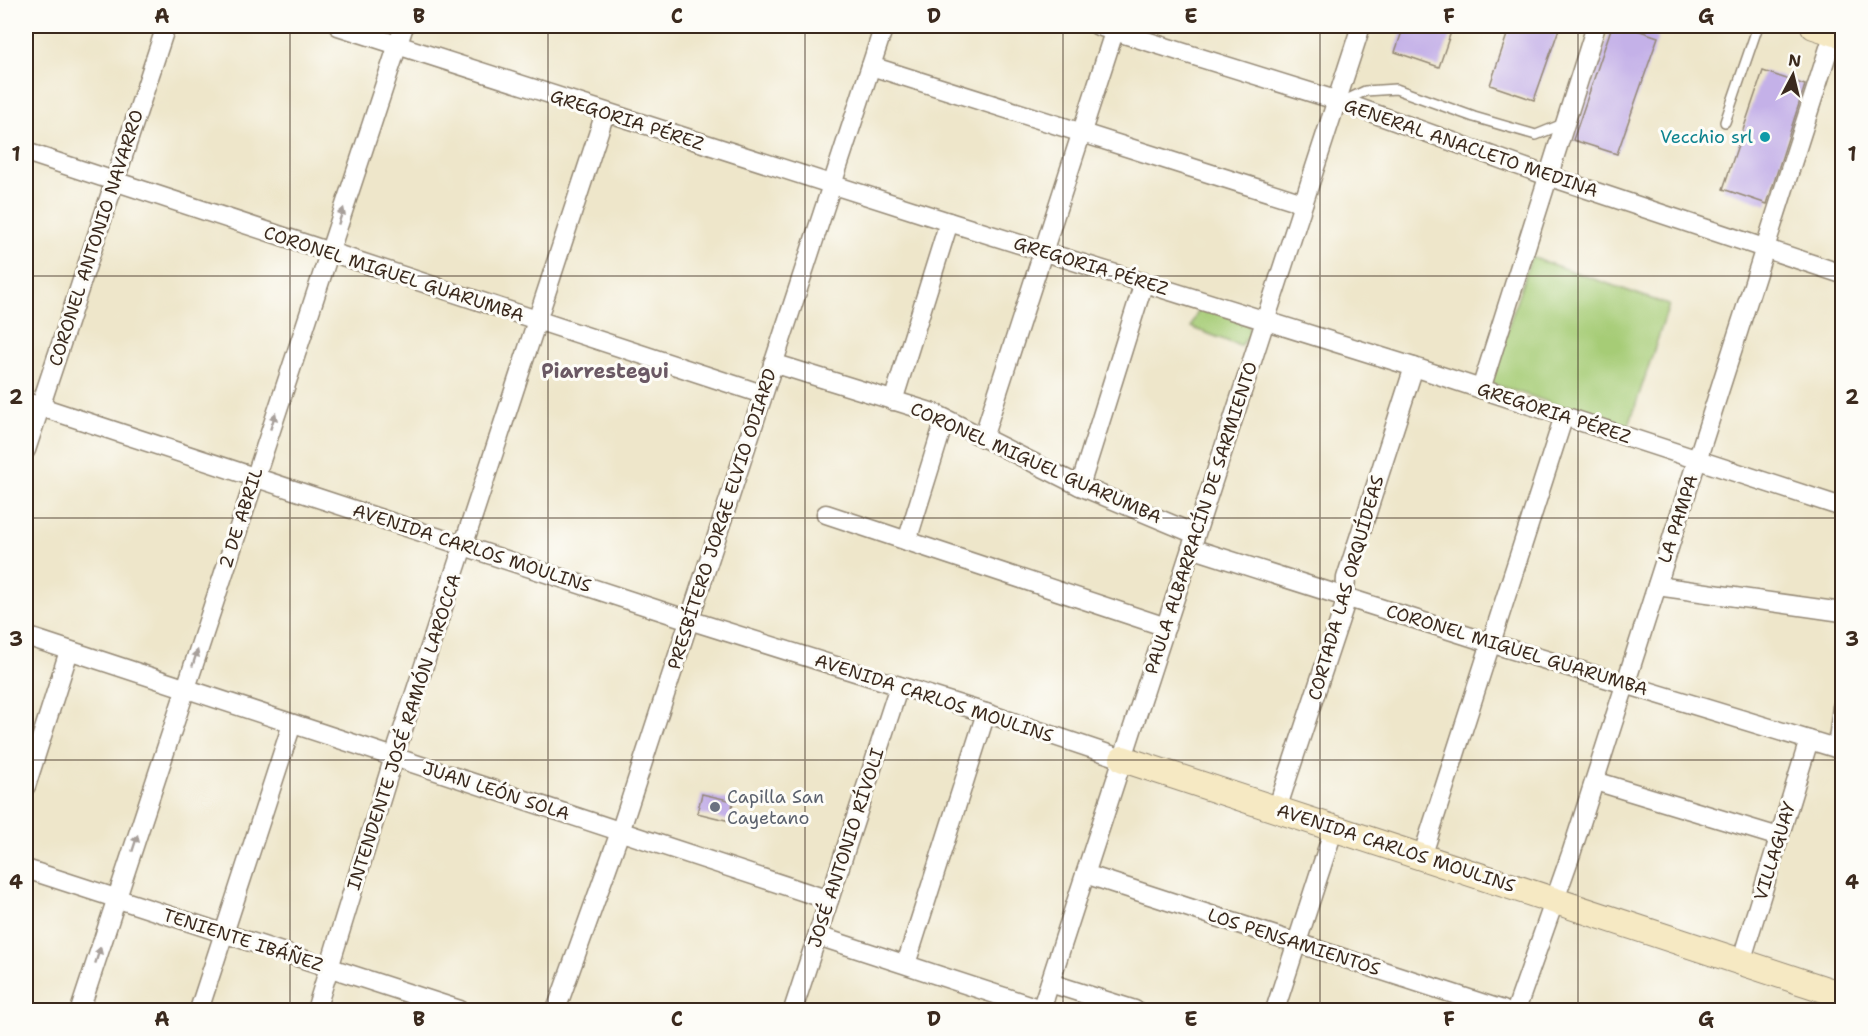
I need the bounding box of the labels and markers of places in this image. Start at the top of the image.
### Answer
place label: Vecchio srl [1660,125,1754,149]
marker: Vecchio srl [1758,130,1772,144]
place label: Capilla San Cayetano [727,785,824,830]
marker: Capilla San Cayetano [708,800,722,814]

